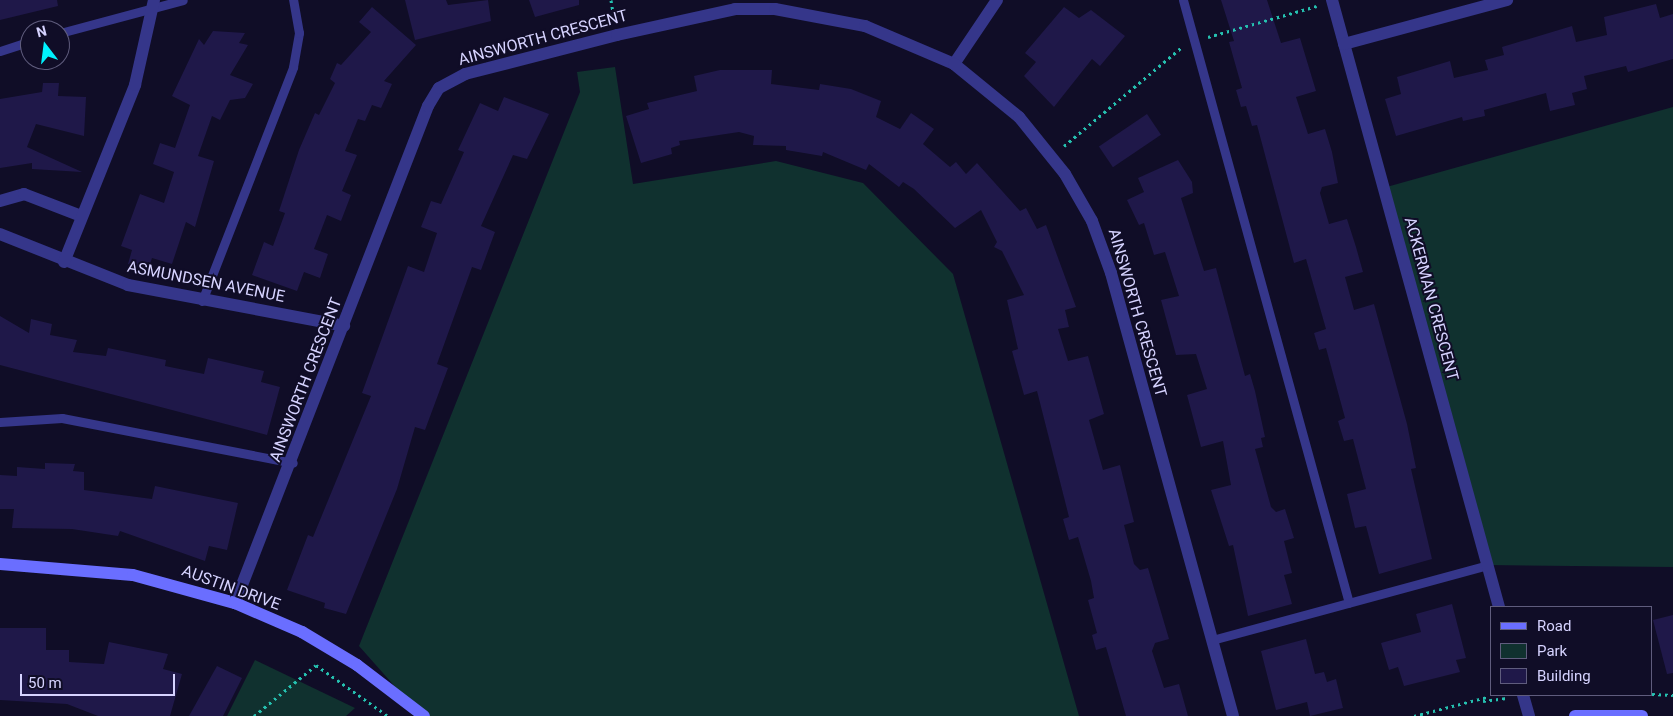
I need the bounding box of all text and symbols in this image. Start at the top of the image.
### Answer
street label: AINSWORTH CRESCENT [456,6,630,70]
north arrow [20,20,70,70]
text: N [35,22,48,40]
street label: ACKERMAN CRESCENT [1400,215,1462,383]
street label: AINSWORTH CRESCENT [1104,227,1170,399]
street label: ASMUNDSEN AVENUE [126,257,286,307]
street label: AINSWORTH CRESCENT [266,295,346,465]
street label: AUSTIN DRIVE [179,561,283,615]
legend [1490,606,1653,696]
text: Road [1537,617,1571,635]
text: Park [1537,642,1567,660]
scale bar [22,664,178,696]
text: Building [1537,667,1591,685]
text: 50 m [28,674,62,692]

